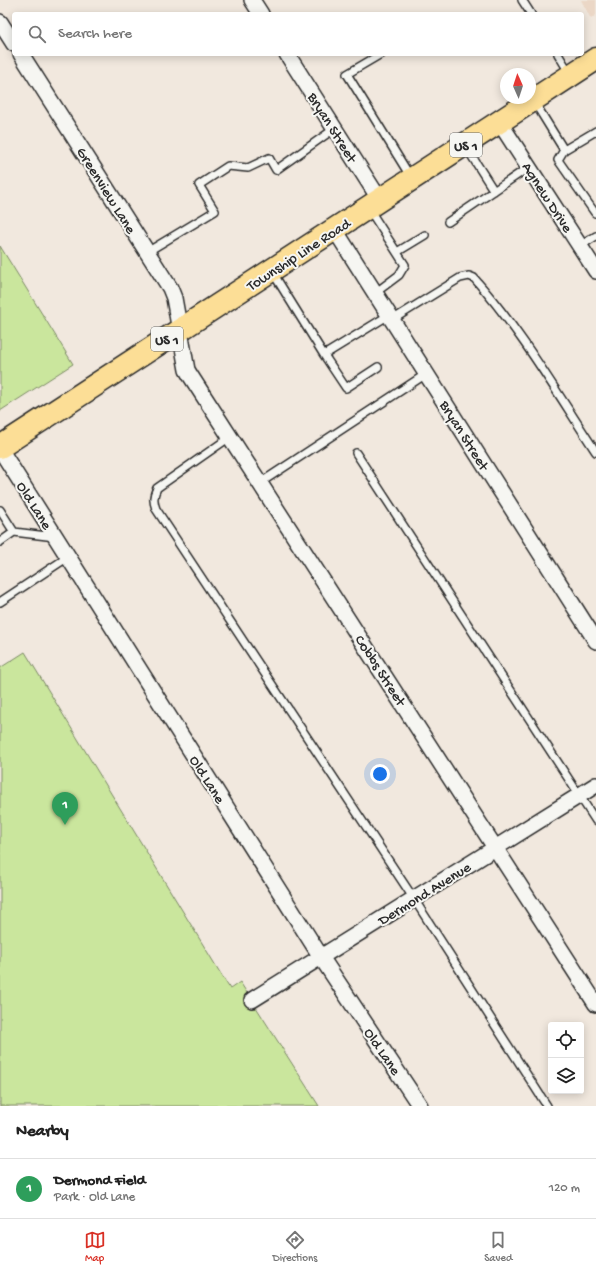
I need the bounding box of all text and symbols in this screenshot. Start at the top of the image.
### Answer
search box [12,12,584,56]
icon: search [26,23,48,45]
text: Search here [58,25,132,43]
north arrow [500,68,536,104]
street label: Bryan Street [302,89,361,168]
road number: US 1 [450,133,482,157]
street label: Greenview Lane [71,144,139,238]
street label: Agnew Drive [517,160,576,237]
street label: Township Line Road [243,215,355,296]
road number: US 1 [151,327,183,351]
street label: Bryan Street [434,397,493,476]
street label: Old Lane [12,479,55,534]
street label: Cobbs Street [350,632,410,711]
street label: Old Lane [185,753,228,808]
your location [370,764,390,784]
pin: 1 [52,792,78,825]
street label: Dermond Avenue [375,859,475,931]
map controls [548,1022,584,1094]
button: locate [548,1022,584,1058]
street label: Old Lane [359,1025,404,1079]
button: layers [548,1058,584,1094]
text: Nearby [16,1122,69,1142]
text: Dermond Field [54,1172,146,1190]
text: 1 [26,1181,32,1196]
text: 120 m [549,1181,580,1196]
text: Park · Old Lane [54,1190,135,1205]
tab: Map [84,1229,106,1265]
tab: Directions [273,1229,317,1265]
tab: Saved [484,1229,512,1265]

